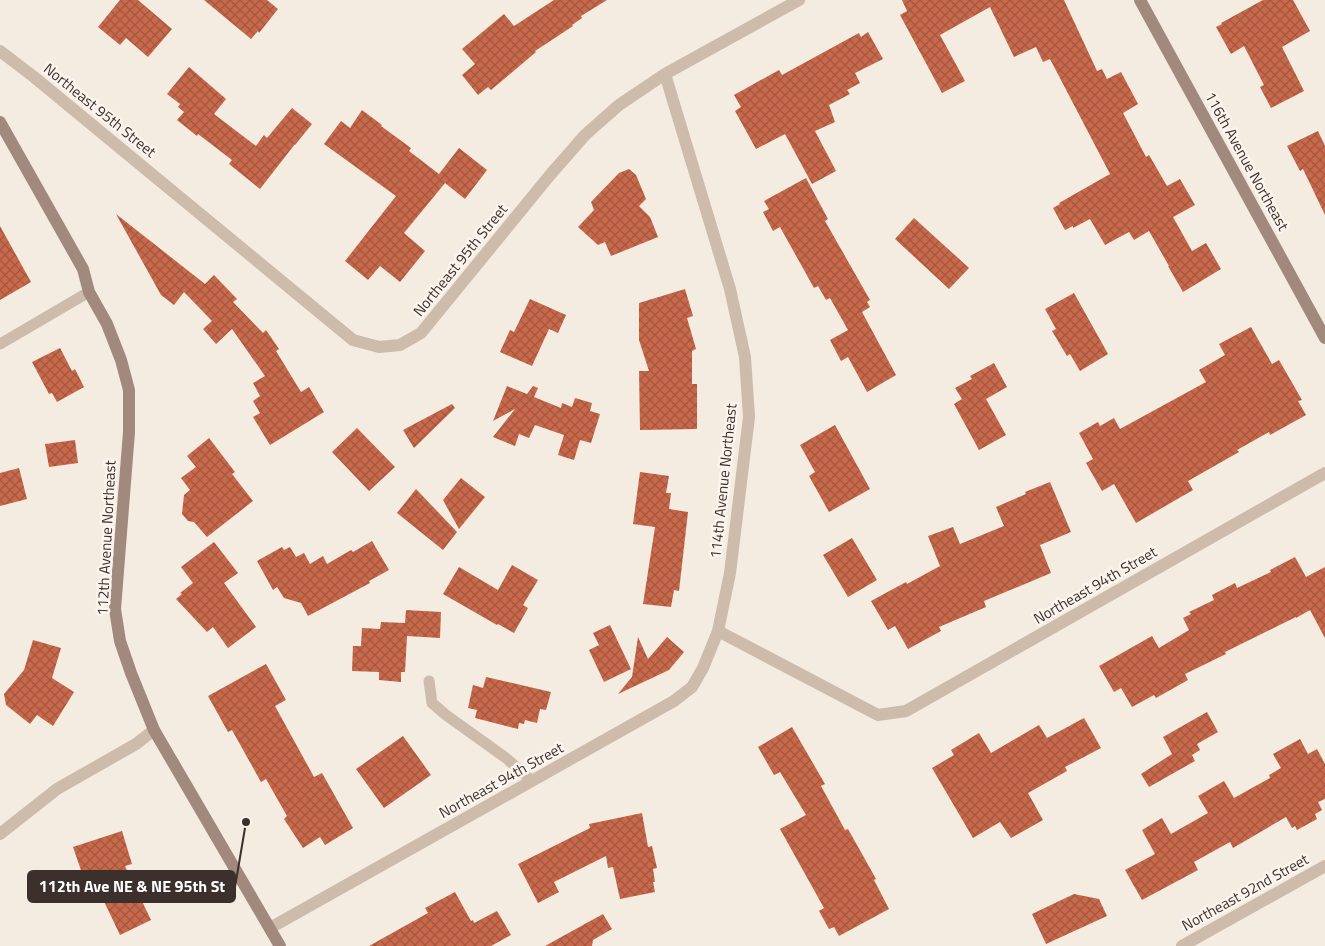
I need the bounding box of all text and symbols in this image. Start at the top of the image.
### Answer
street label: Northeast 95th Street [39,57,162,163]
street label: 116th Avenue Northeast [1199,87,1295,235]
street label: Northeast 95th Street [407,198,513,321]
street label: 114th Avenue Northeast [703,402,743,560]
street label: 112th Avenue Northeast [90,459,122,616]
street label: Northeast 94th Street [1029,540,1162,630]
street label: Northeast 94th Street [435,736,568,824]
street label: Northeast 92nd Street [1177,847,1313,936]
callout: 112th Ave NE & NE 95th St [28,871,235,902]
text: 112th Ave NE & NE 95th St [39,874,225,898]

